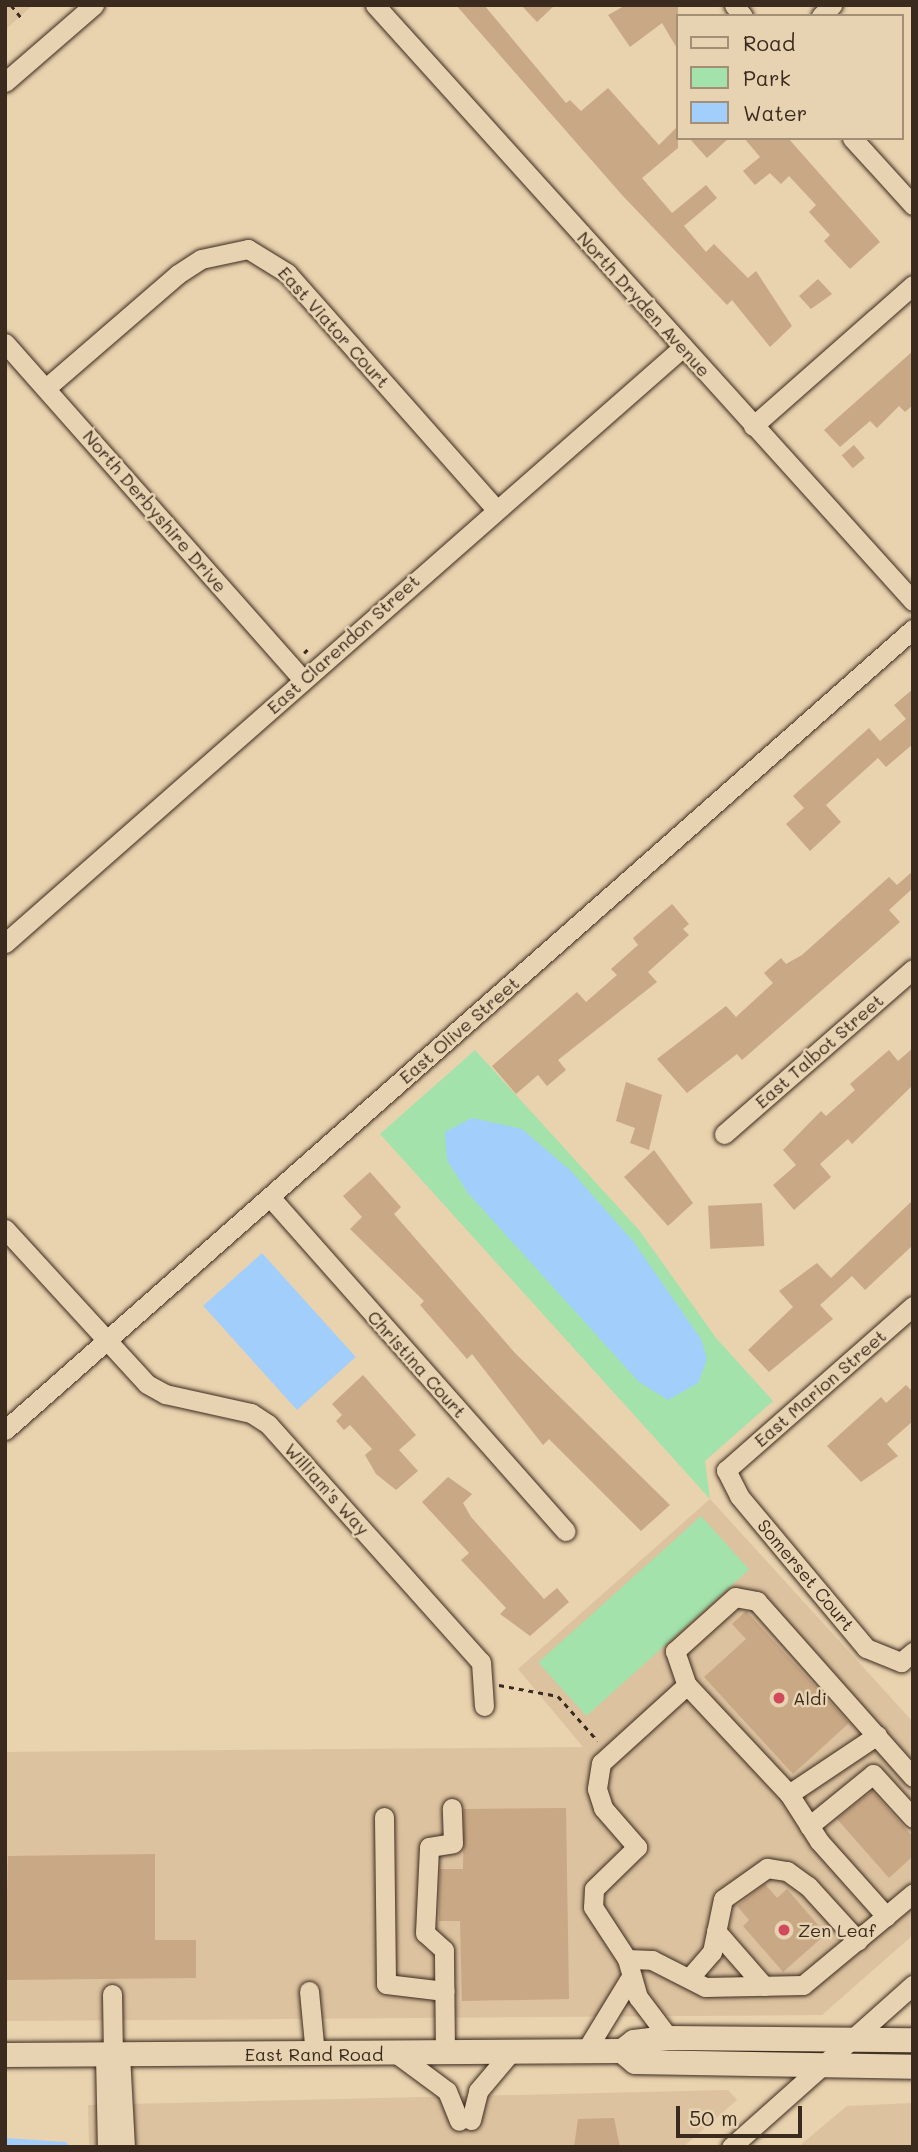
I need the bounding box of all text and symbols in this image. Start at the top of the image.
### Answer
legend [676,14,904,140]
text: Road [743,29,795,56]
text: Park [743,64,791,91]
text: Water [743,99,807,126]
street label: North Dryden Avenue [573,227,715,381]
street label: East Viator Court [274,262,394,392]
street label: North Derbyshire Drive [79,425,231,597]
street label: East Clarendon Street [262,570,424,718]
street label: East Olive Street [395,972,523,1088]
street label: East Talbot Street [750,989,888,1113]
street label: Christina Court [363,1306,471,1422]
street label: East Marion Street [750,1325,890,1451]
street label: William's Way [280,1439,374,1539]
street label: Somerset Court [753,1515,859,1635]
place label: Aldi [793,1687,827,1709]
marker: Aldi [771,1690,787,1706]
place label: Zen Leaf [798,1919,876,1941]
marker: Zen Leaf [776,1922,792,1938]
street label: East Rand Road [245,2043,383,2065]
scale bar [680,2092,806,2136]
text: 50 m [689,2104,738,2131]

